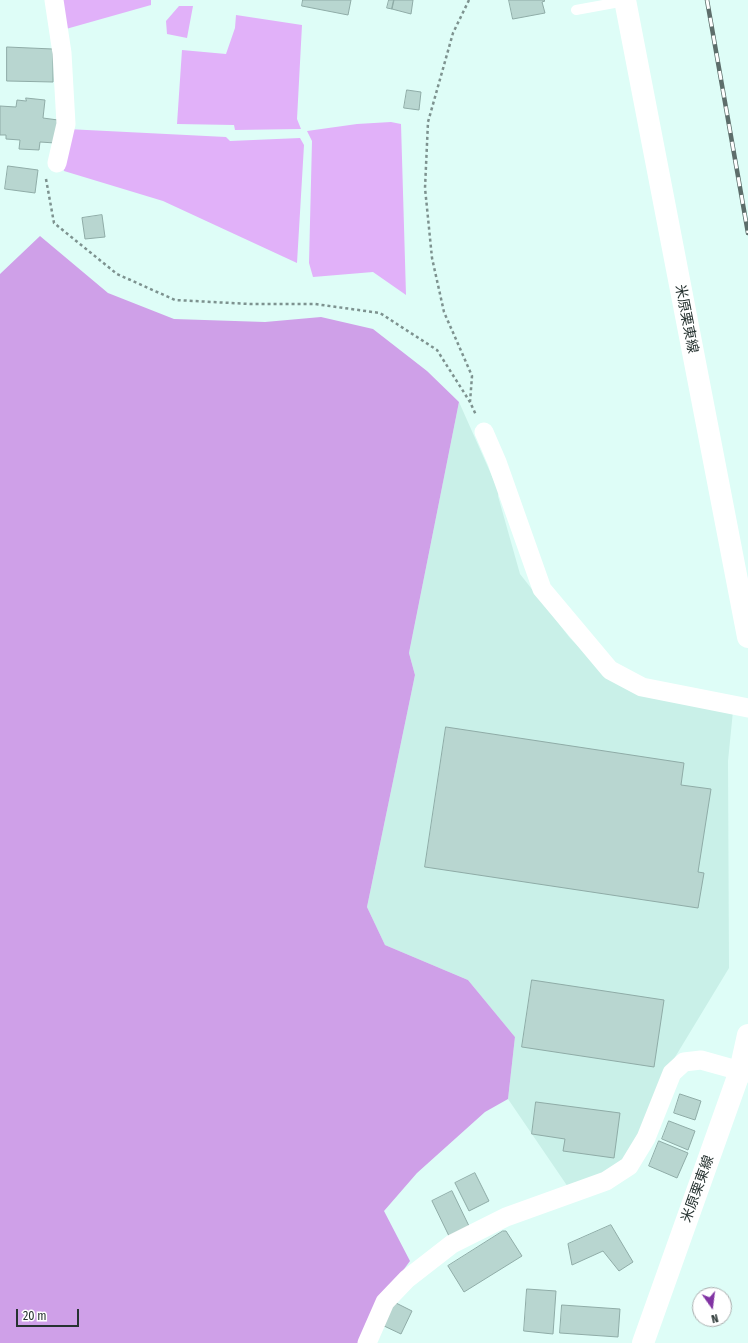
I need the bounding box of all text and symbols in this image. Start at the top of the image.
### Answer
street label: 米原栗東線 [671,283,701,355]
street label: 米原栗東線 [678,1153,718,1225]
north arrow [692,1287,732,1327]
scale bar [18,1301,81,1327]
text: 20 m [23,1309,47,1323]
text: N [710,1311,720,1325]

